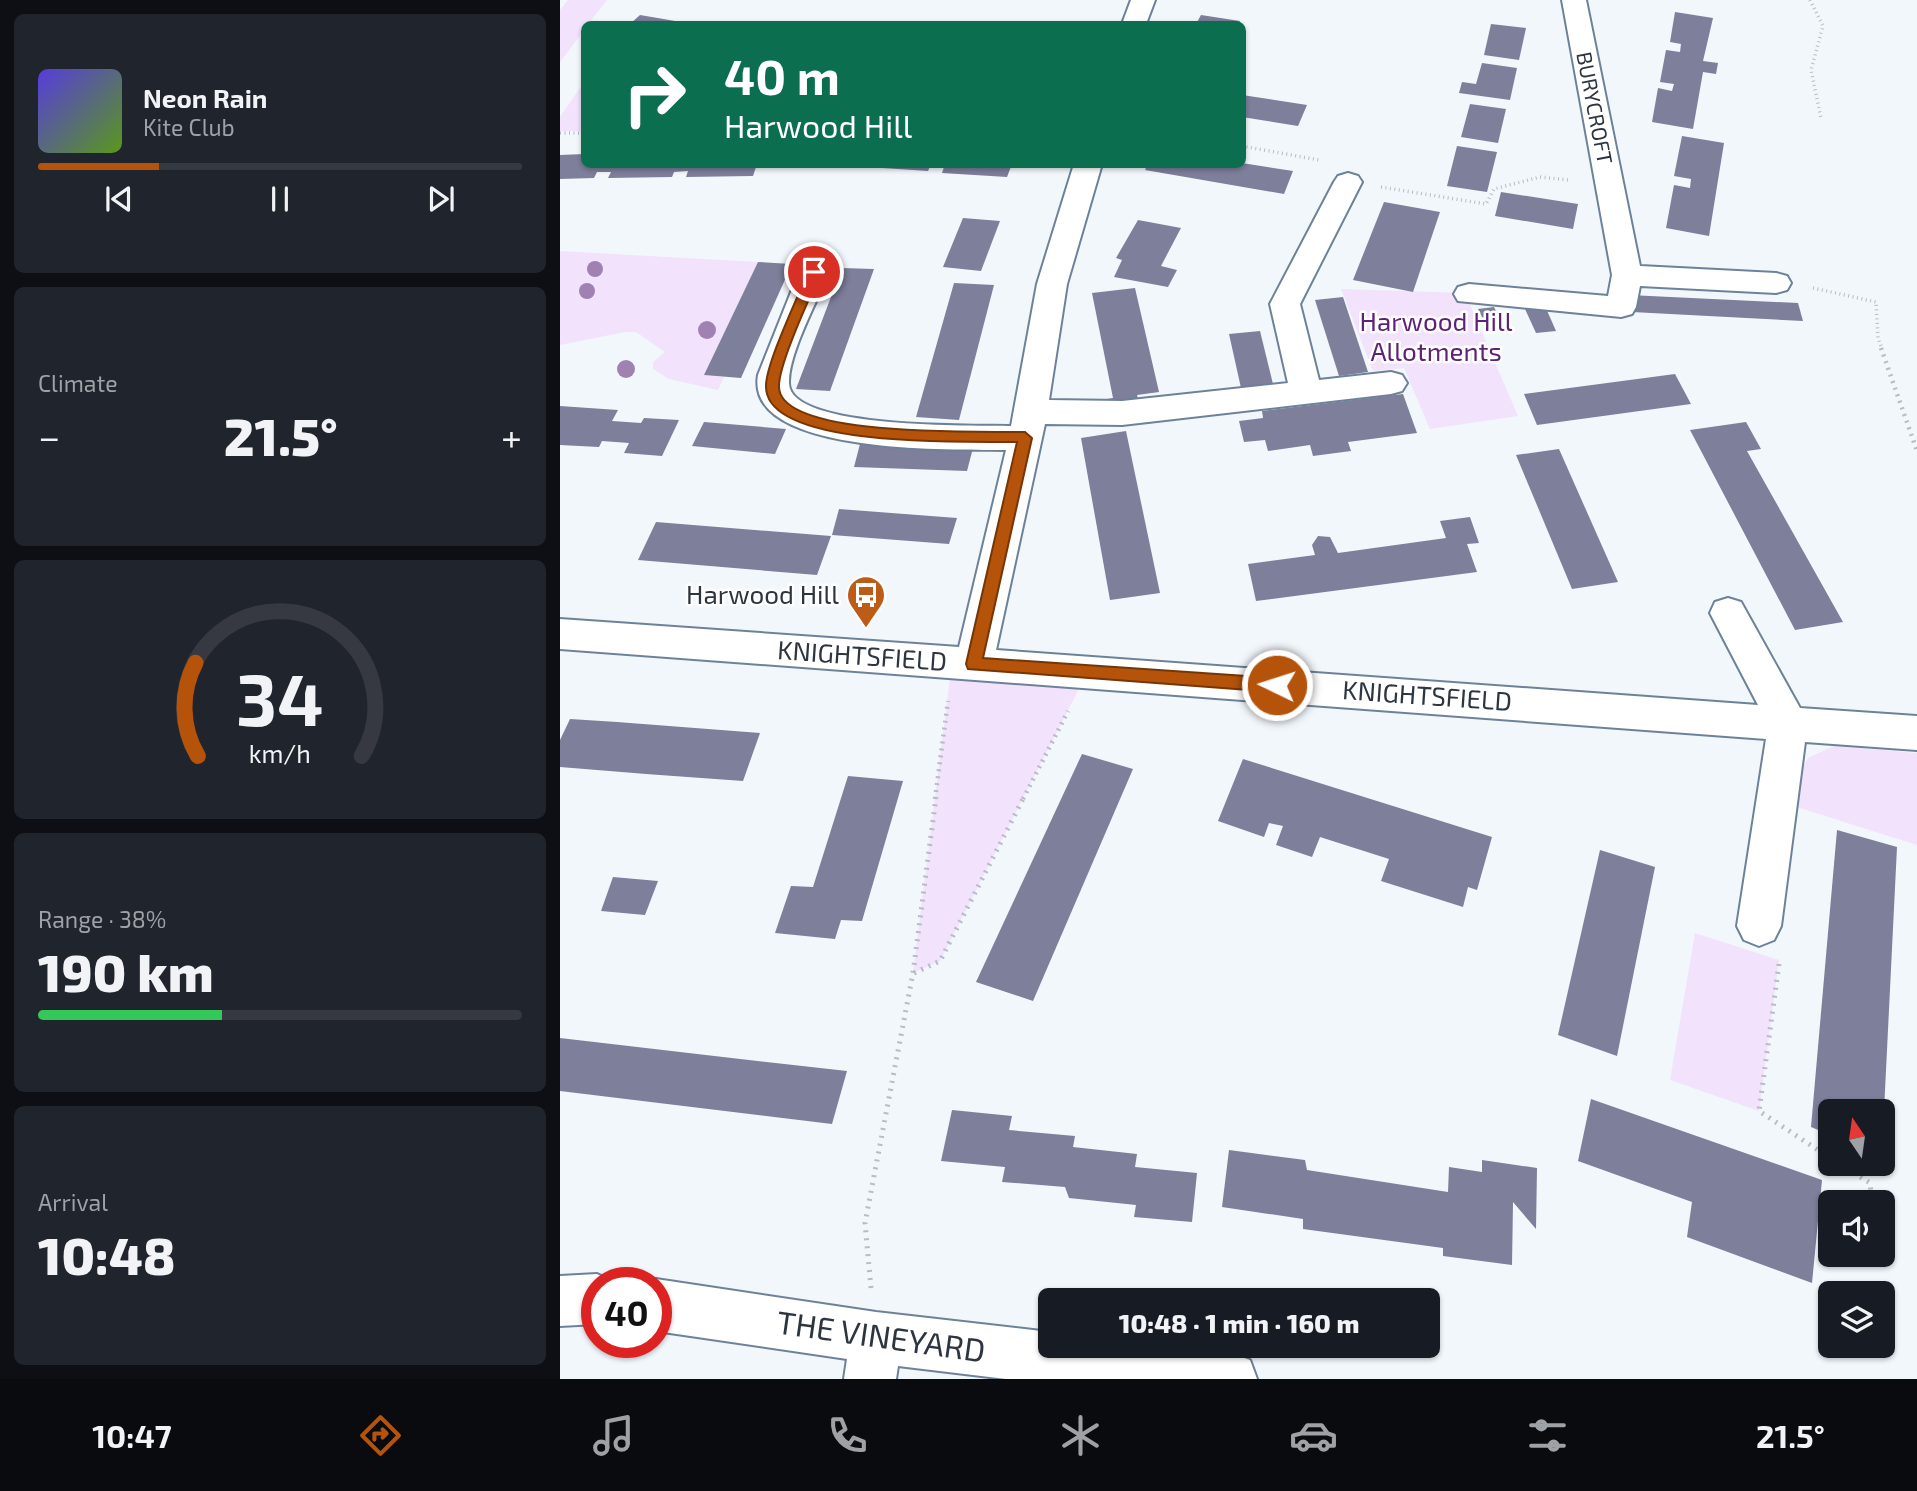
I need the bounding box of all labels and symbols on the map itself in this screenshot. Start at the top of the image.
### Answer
street label: BURYCROFT [1572,49,1619,166]
pin [784,242,844,302]
park label: Harwood Hill Allotments [1360,305,1513,366]
bus stop icon: Harwood Hill [845,574,887,629]
place label: Harwood Hill [686,578,839,609]
street label: KNIGHTSFIELD [776,633,948,676]
position arrow [1240,648,1314,722]
street label: KNIGHTSFIELD [1341,673,1513,716]
north arrow [1818,1099,1895,1176]
speed limit sign: 40 [581,1267,672,1358]
street label: THE VINEYARD [775,1302,988,1368]

